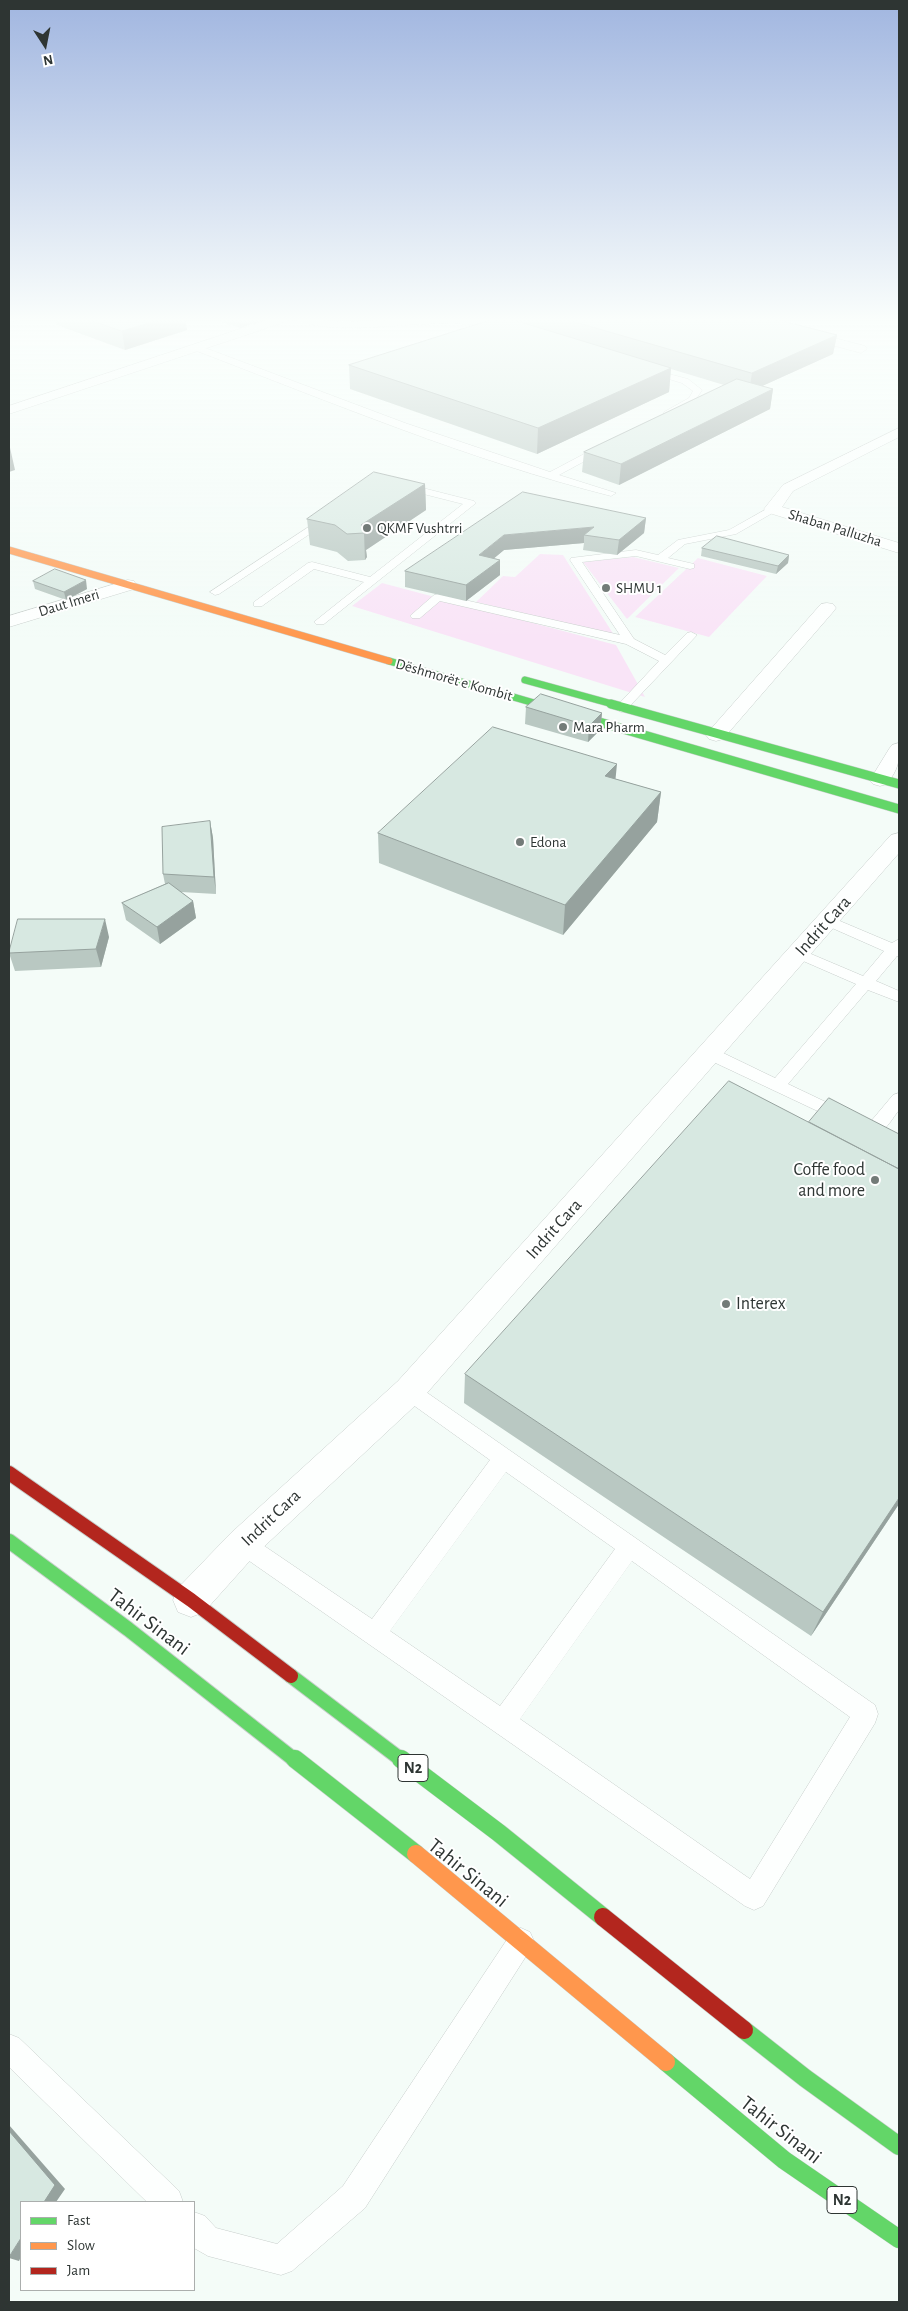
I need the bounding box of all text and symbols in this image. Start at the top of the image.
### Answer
north arrow [20,20,70,70]
text: N [42,52,54,68]
street label: Shaban Palluzha [786,505,884,551]
place label: QKMF Vushtrri [377,519,462,537]
marker: QKMF Vushtrri [361,522,373,534]
place label: SHMU 1 [616,579,662,597]
marker: SHMU 1 [600,582,612,594]
street label: Daut Imeri [36,585,102,621]
street label: Dëshmorët e Kombit [394,655,514,705]
place label: Mara Pharm [573,718,645,736]
marker: Mara Pharm [557,721,569,733]
place label: Edona [530,833,566,851]
marker: Edona [514,836,526,848]
street label: Indrit Cara [790,891,856,961]
place label: Coffe food and more [794,1159,865,1202]
marker: Coffe food and more [869,1174,881,1186]
street label: Indrit Cara [521,1194,587,1264]
place label: Interex [736,1293,786,1315]
marker: Interex [720,1298,732,1310]
street label: Indrit Cara [237,1485,305,1551]
street label: Tahir Sinani [103,1583,195,1661]
road number: N2 [398,1755,428,1782]
street label: Tahir Sinani [423,1833,513,1913]
street label: Tahir Sinani [735,2090,827,2170]
road number: N2 [827,2186,857,2214]
legend [20,2201,195,2291]
text: Fast [67,2213,90,2228]
text: Slow [67,2238,95,2253]
text: Jam [67,2263,90,2278]

